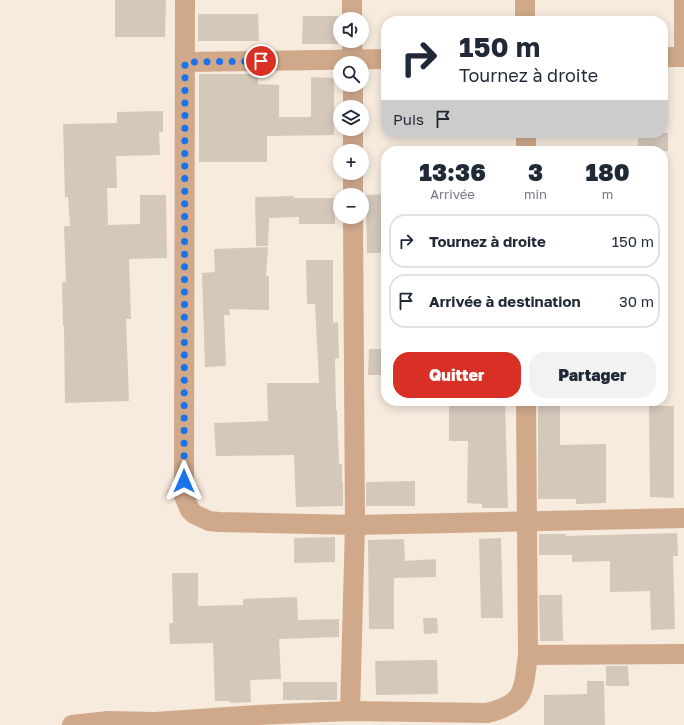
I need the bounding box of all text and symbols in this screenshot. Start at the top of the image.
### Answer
map controls [333,12,369,224]
button: sound [333,12,369,48]
text: 150 m [459,30,540,63]
icon: right [393,32,445,84]
pin [244,44,278,78]
icon: arrive [250,50,272,72]
button: search [333,56,369,92]
text: Tournez à droite [459,64,598,86]
button: layers [333,100,369,136]
icon: arrive [432,108,454,130]
text: Puis [393,110,424,128]
button: + [333,144,369,180]
text: 13:36 [419,157,486,186]
text: 3 [528,157,543,186]
text: 180 [585,157,630,186]
text: Arrivée [430,186,475,202]
text: min [524,186,547,202]
text: m [602,186,613,202]
button: − [333,188,369,224]
icon: right [395,230,417,252]
text: Tournez à droite [429,232,546,250]
text: 150 m [612,232,654,250]
icon: arrive [395,290,417,312]
text: Arrivée à destination [429,292,581,310]
text: 30 m [619,292,654,310]
button: Quitter [393,352,521,398]
button: Partager [529,352,656,398]
position arrow [163,460,205,502]

